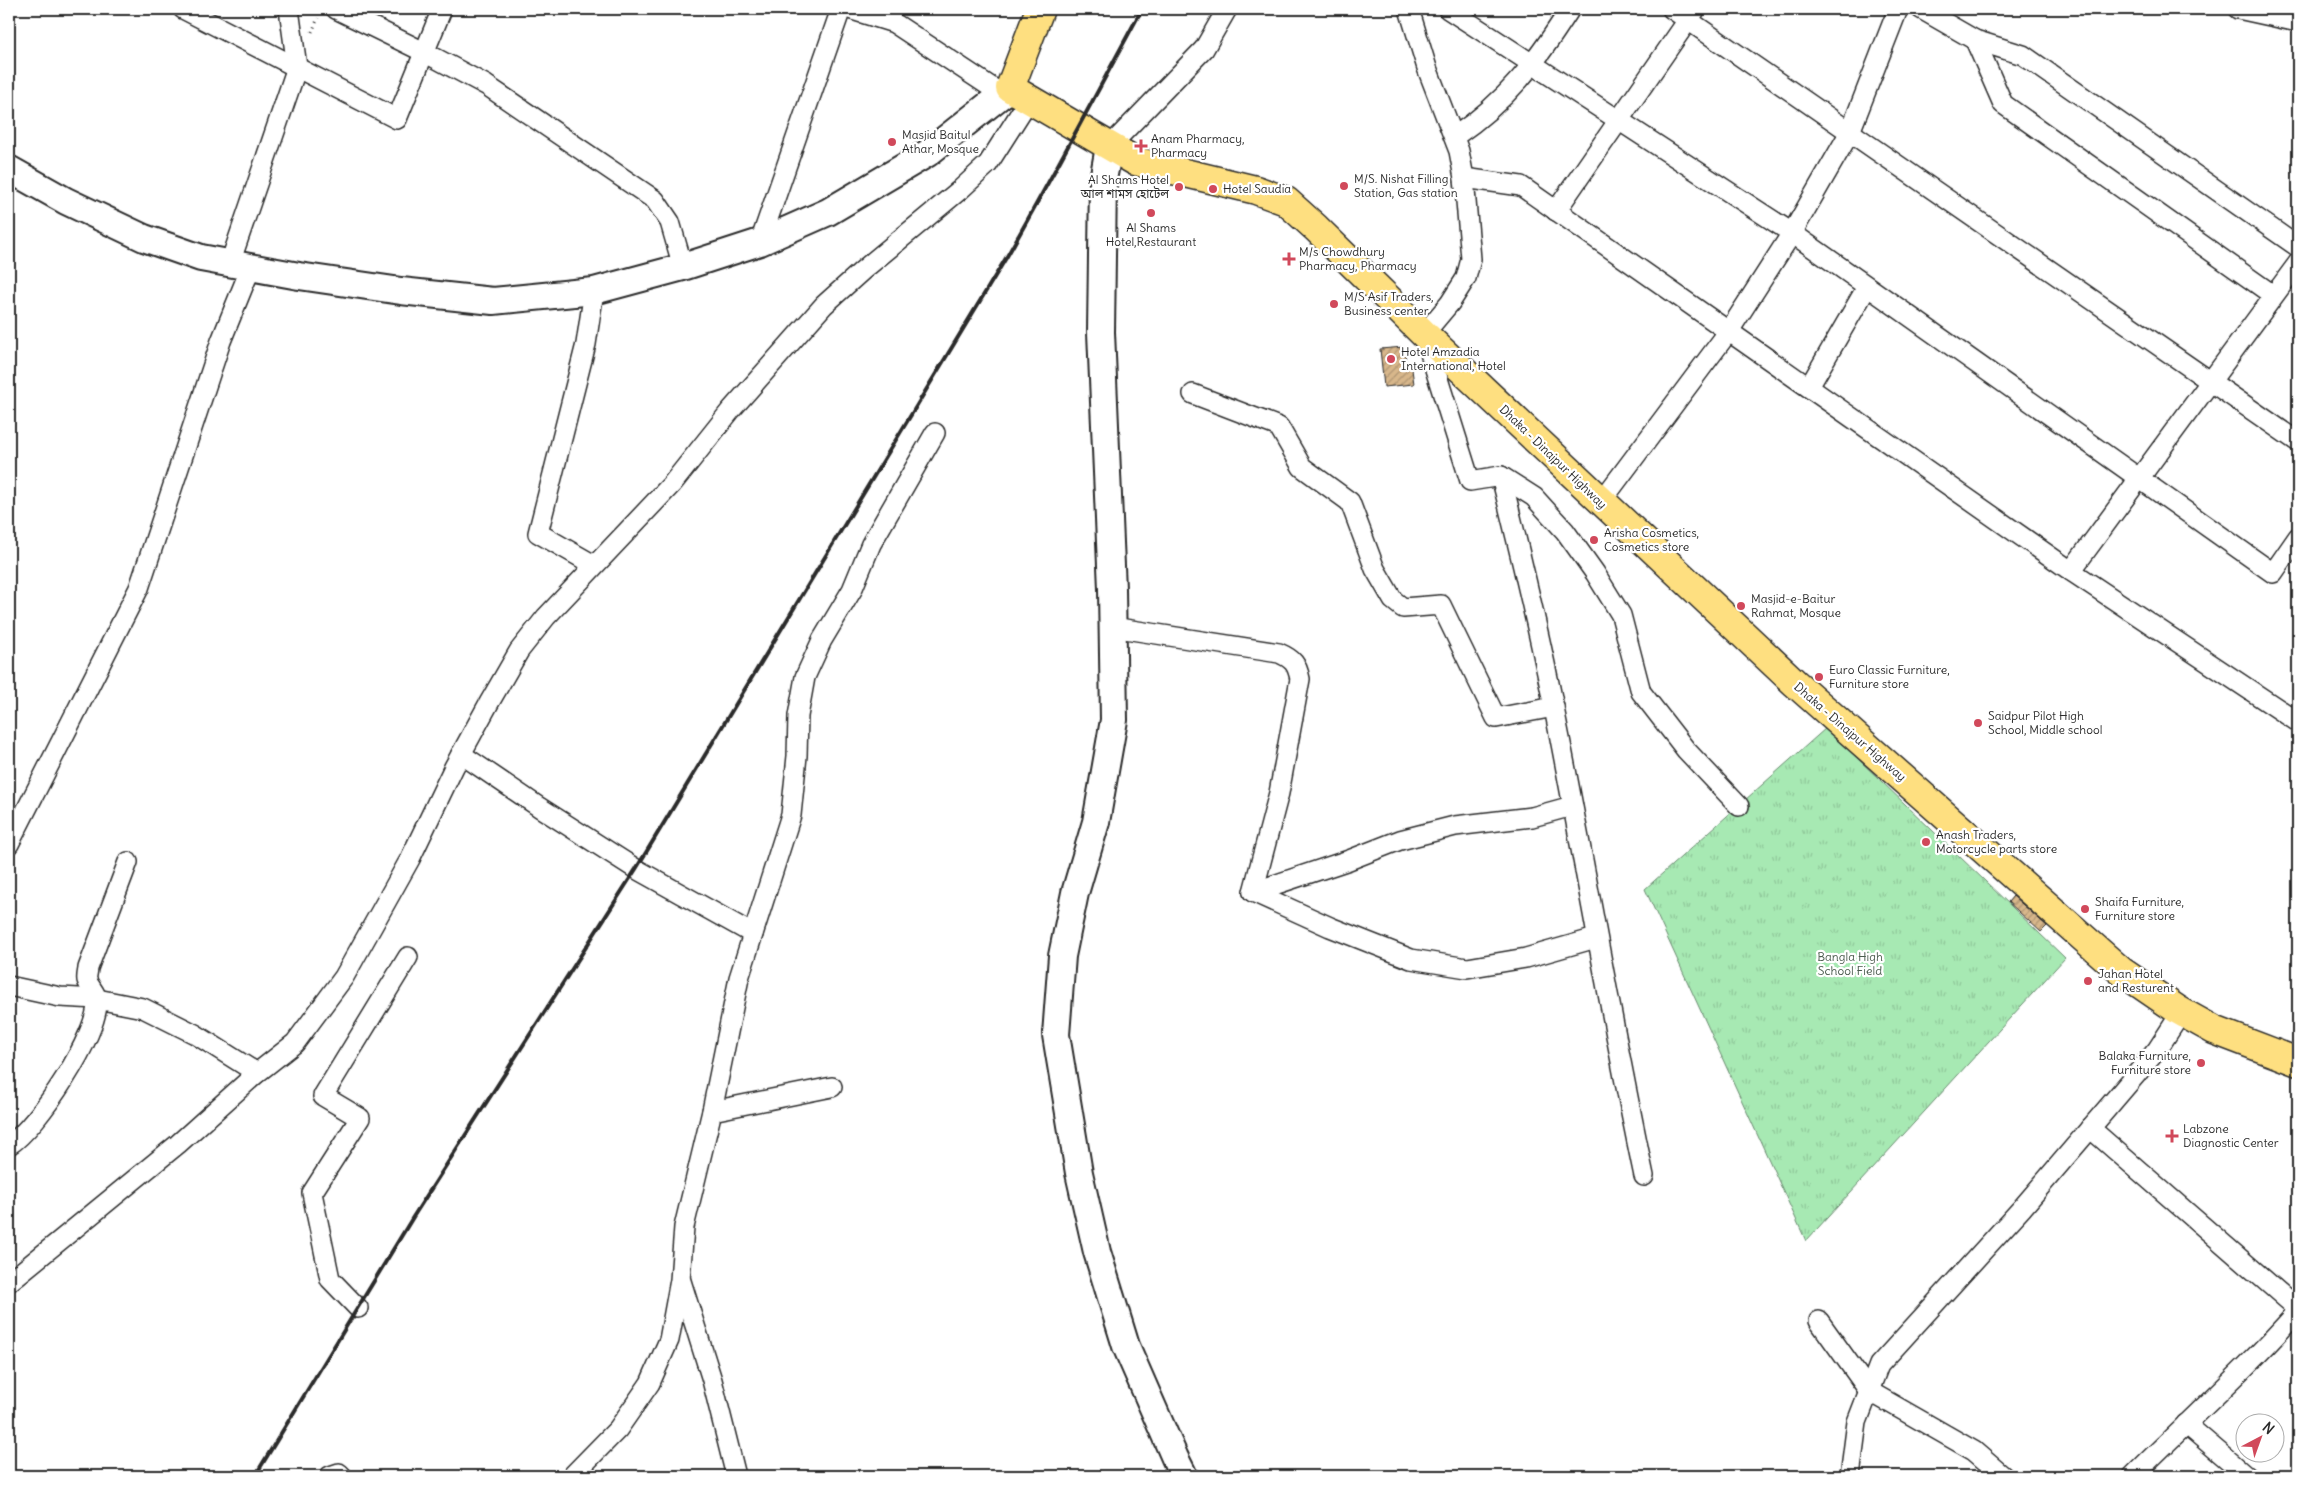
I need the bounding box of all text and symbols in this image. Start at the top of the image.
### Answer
place label: Masjid Baitul Athar, Mosque [902,127,979,156]
place label: Anam Pharmacy, Pharmacy [1151,131,1245,160]
marker: Masjid Baitul Athar, Mosque [886,136,898,148]
marker: Anam Pharmacy, Pharmacy [1135,140,1147,152]
place label: M/S. Nishat Filling Station, Gas station [1354,171,1458,200]
place label: Al Shams Hotel আল শামস হোটেল [1080,172,1169,201]
marker: M/S. Nishat Filling Station, Gas station [1338,180,1350,192]
marker: Al Shams Hotel আল শামস হোটেল [1173,181,1185,193]
place label: Hotel Saudia [1223,181,1291,196]
marker: Hotel Saudia [1207,183,1219,195]
marker: Al Shams Hotel,Restaurant [1145,207,1157,219]
place label: Al Shams Hotel,Restaurant [1106,220,1196,249]
place label: M/s Chowdhury Pharmacy, Pharmacy [1299,244,1417,273]
marker: M/s Chowdhury Pharmacy, Pharmacy [1283,253,1295,265]
place label: M/S Asif Traders, Business center [1344,289,1434,318]
marker: M/S Asif Traders, Business center [1328,298,1340,310]
place label: Hotel Amzadia International, Hotel [1401,344,1506,373]
marker: Hotel Amzadia International, Hotel [1385,353,1397,365]
street label: Dhaka - Dinajpur Highway [1497,402,1610,512]
place label: Arisha Cosmetics, Cosmetics store [1604,525,1699,554]
marker: Arisha Cosmetics, Cosmetics store [1588,534,1600,546]
place label: Masjid-e-Baitur Rahmat, Mosque [1751,591,1841,620]
marker: Masjid-e-Baitur Rahmat, Mosque [1735,600,1747,612]
place label: Euro Classic Furniture, Furniture store [1829,662,1950,691]
marker: Euro Classic Furniture, Furniture store [1813,671,1825,683]
street label: Dhaka - Dinajpur Highway [1791,679,1909,784]
place label: Saidpur Pilot High School, Middle school [1988,708,2102,737]
marker: Saidpur Pilot High School, Middle school [1972,717,1984,729]
place label: Anash Traders, Motorcycle parts store [1936,827,2057,856]
marker: Anash Traders, Motorcycle parts store [1920,836,1932,848]
place label: Shaifa Furniture, Furniture store [2095,894,2184,923]
marker: Shaifa Furniture, Furniture store [2079,903,2091,915]
park label: Bangla High School Field [1817,949,1883,978]
place label: Jahan Hotel and Resturent [2098,966,2174,995]
marker: Jahan Hotel and Resturent [2082,975,2094,987]
place label: Balaka Furniture, Furniture store [2099,1048,2191,1077]
marker: Balaka Furniture, Furniture store [2195,1057,2207,1069]
place label: Labzone Diagnostic Center [2183,1121,2279,1150]
marker: Labzone Diagnostic Center [2165,1129,2179,1143]
north arrow [2234,1412,2284,1462]
text: N [2259,1418,2278,1438]

